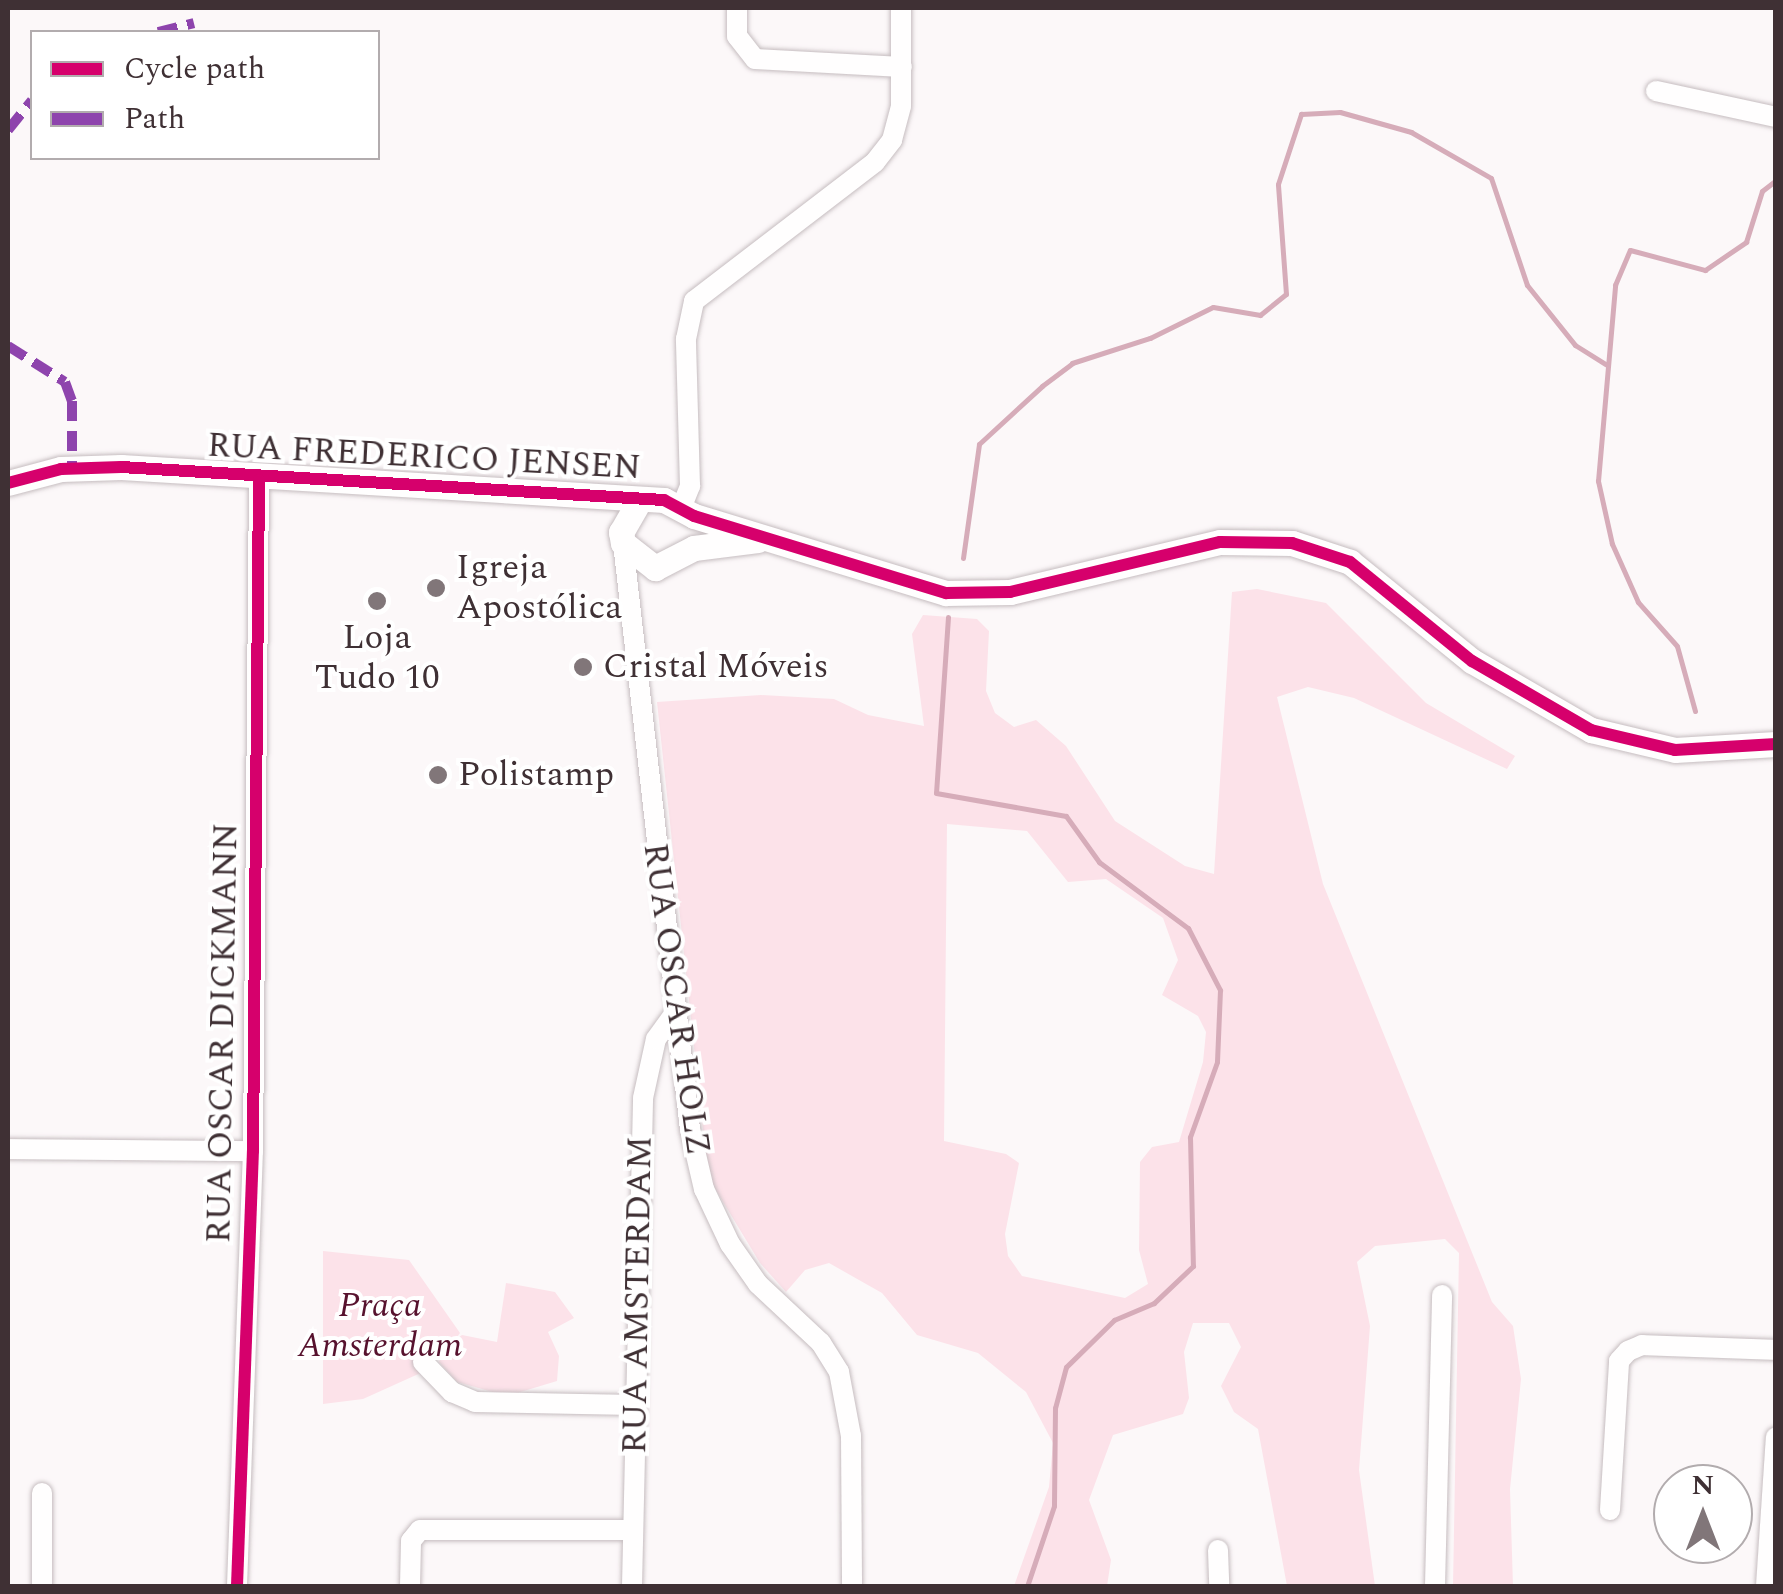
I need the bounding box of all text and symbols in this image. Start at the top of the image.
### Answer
legend [30,30,380,160]
text: Cycle path [124,46,265,92]
text: Path [124,96,185,142]
street label: RUA FREDERICO JENSEN [206,425,642,489]
place label: Igreja Apostólica [456,547,622,629]
marker: Igreja Apostólica [425,577,447,599]
marker: Loja Tudo 10 [366,590,388,612]
place label: Loja Tudo 10 [314,617,440,699]
place label: Cristal Móveis [603,646,829,688]
marker: Cristal Móveis [572,656,594,678]
place label: Polistamp [458,754,614,796]
marker: Polistamp [427,764,449,786]
street label: RUA OSCAR DICKMANN [198,822,248,1244]
street label: RUA OSCAR HOLZ [633,840,719,1158]
street label: RUA AMSTERDAM [614,1136,662,1454]
park label: Praça Amsterdam [298,1285,462,1367]
north arrow [1653,1464,1753,1564]
text: N [1692,1464,1714,1507]

